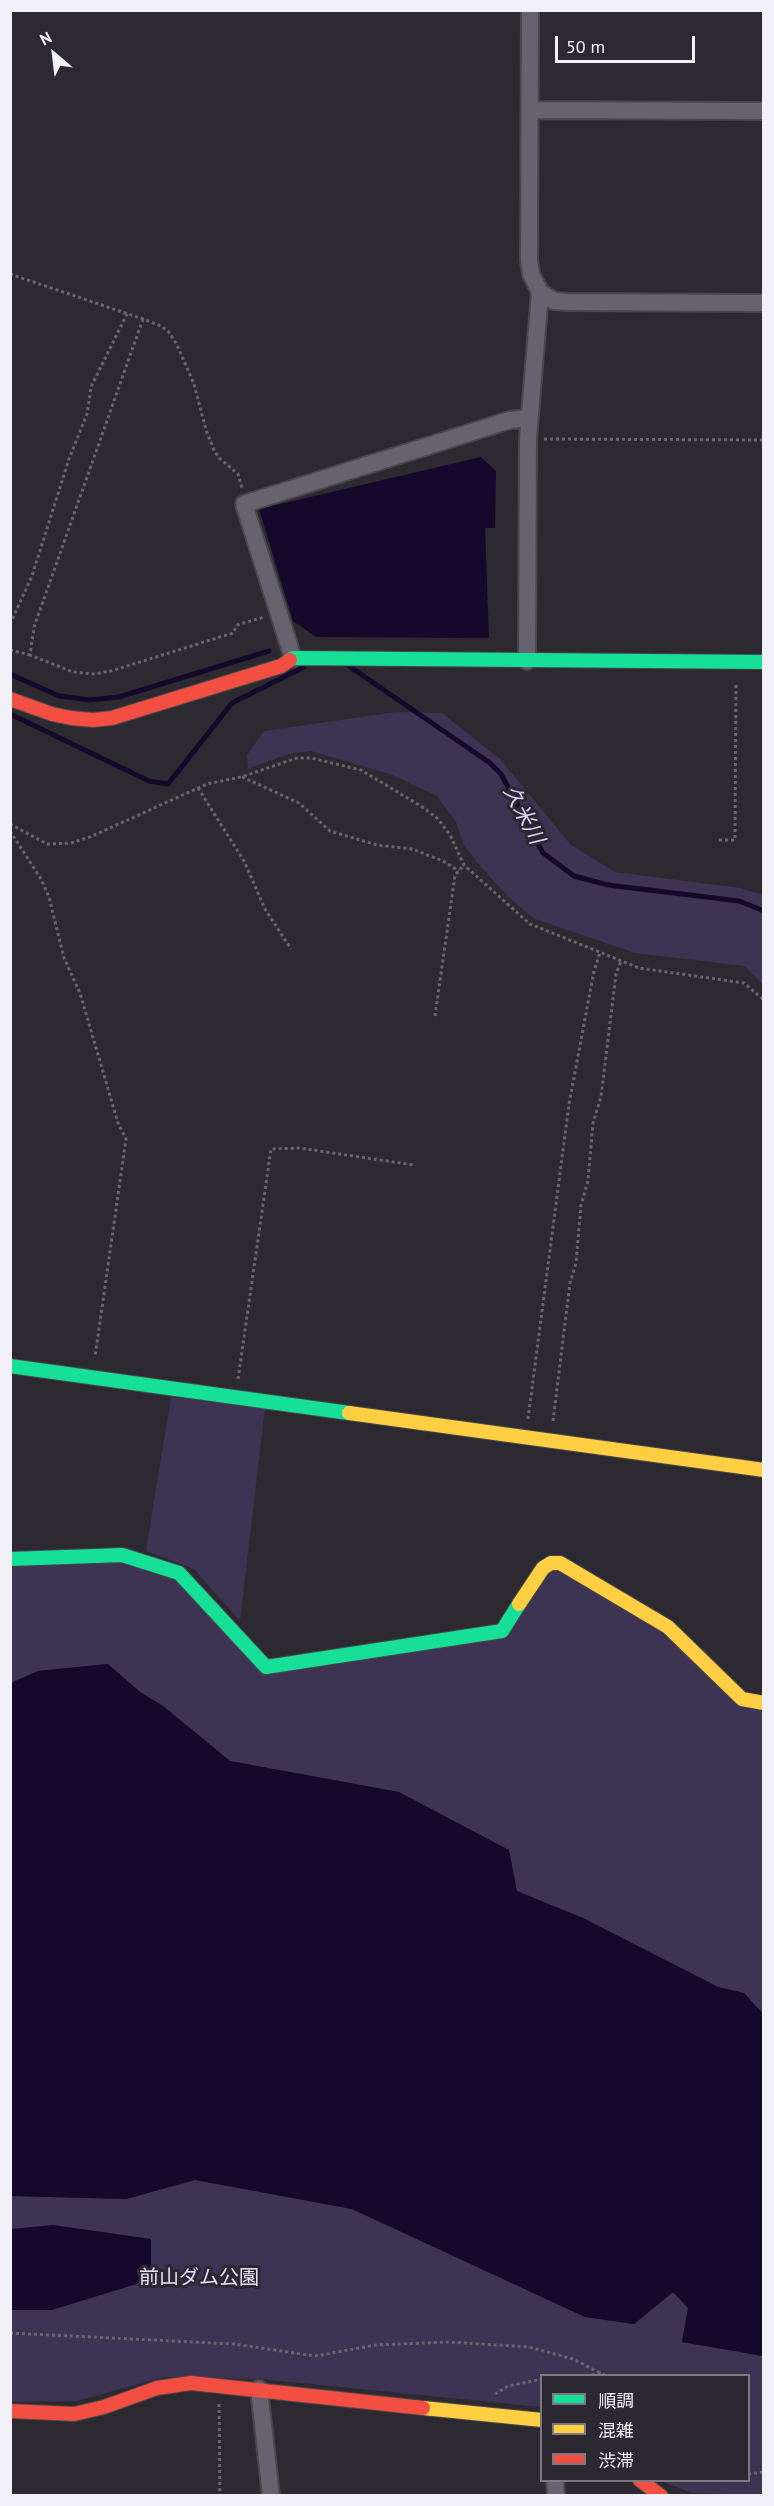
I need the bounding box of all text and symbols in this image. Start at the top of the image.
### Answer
north arrow [24,24,84,84]
scale bar [558,24,698,62]
text: N [36,27,55,49]
text: 50 m [566,35,605,58]
water label: 久米川 [497,781,549,849]
park label: 前山ダム公園 [139,2266,259,2290]
legend [540,2374,750,2482]
text: 順調 [598,2389,634,2412]
text: 混雑 [598,2419,634,2442]
text: 渋滞 [598,2449,634,2472]

